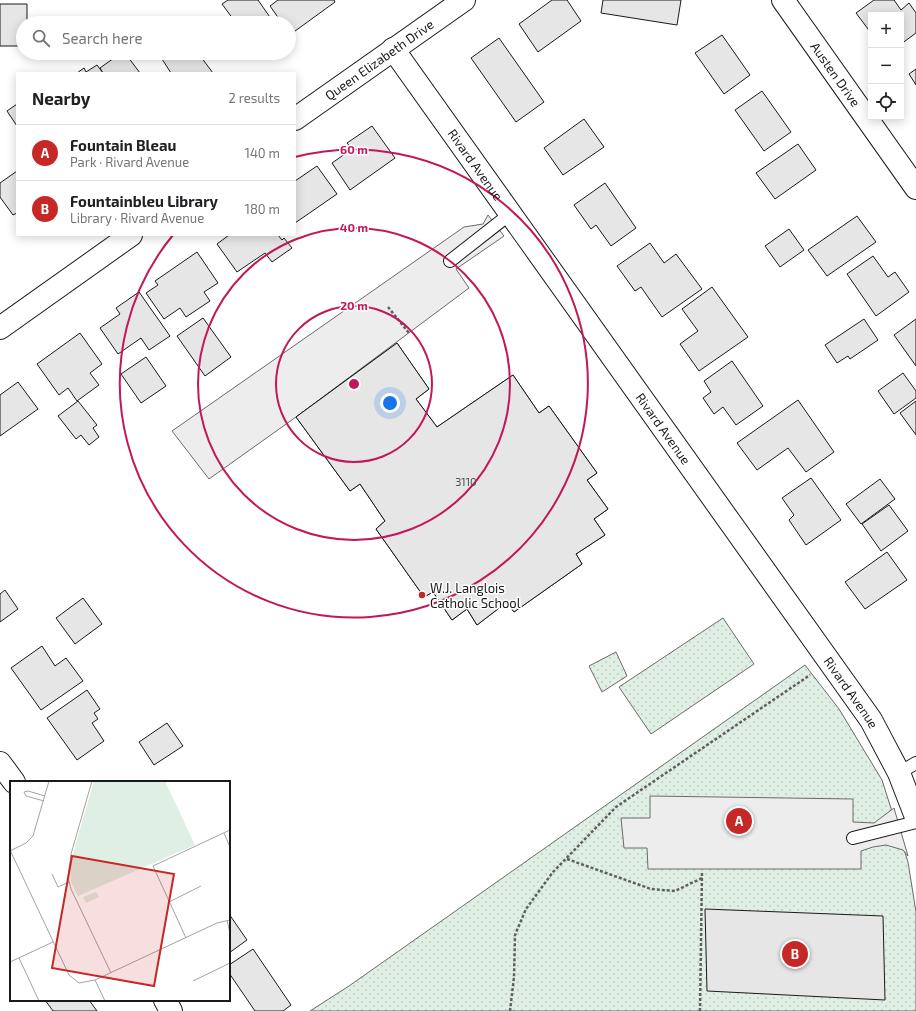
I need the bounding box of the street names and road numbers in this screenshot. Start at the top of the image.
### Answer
street label: Queen Elizabeth Drive [322,16,437,104]
street label: Austen Drive [807,39,864,110]
street label: Rivard Avenue [445,126,506,204]
street label: Rivard Avenue [632,390,694,467]
street label: Rivard Avenue [820,654,882,731]

